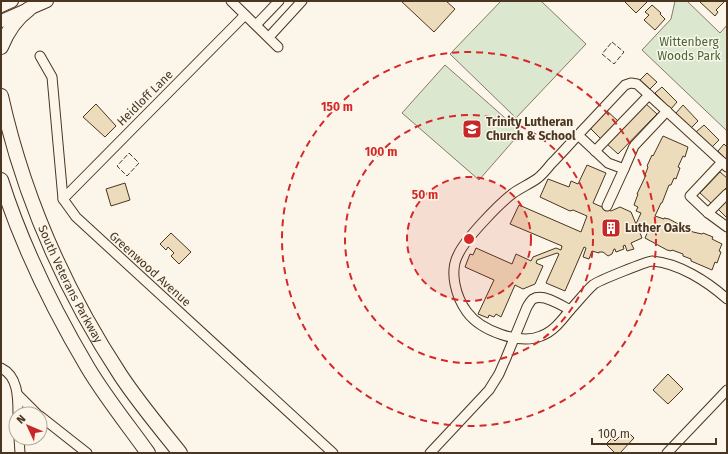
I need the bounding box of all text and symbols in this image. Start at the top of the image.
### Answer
park label: Wittenberg Woods Park [657,35,722,63]
street label: Heidloff Lane [114,67,176,129]
text: 150 m [321,100,353,114]
place label: Trinity Lutheran Church & School [486,115,576,143]
school or university icon: Trinity Lutheran Church & School [461,118,483,140]
text: 100 m [365,145,397,159]
text: 50 m [412,188,438,202]
building icon: Luther Oaks [600,217,622,239]
place label: Luther Oaks [625,221,691,235]
street label: South Veterans Parkway [35,223,106,345]
street label: Greenwood Avenue [106,229,194,309]
centre of rings [462,232,476,246]
north arrow [8,406,48,446]
text: N [14,412,28,427]
scale bar [592,420,716,446]
text: 100 m [598,427,630,441]

